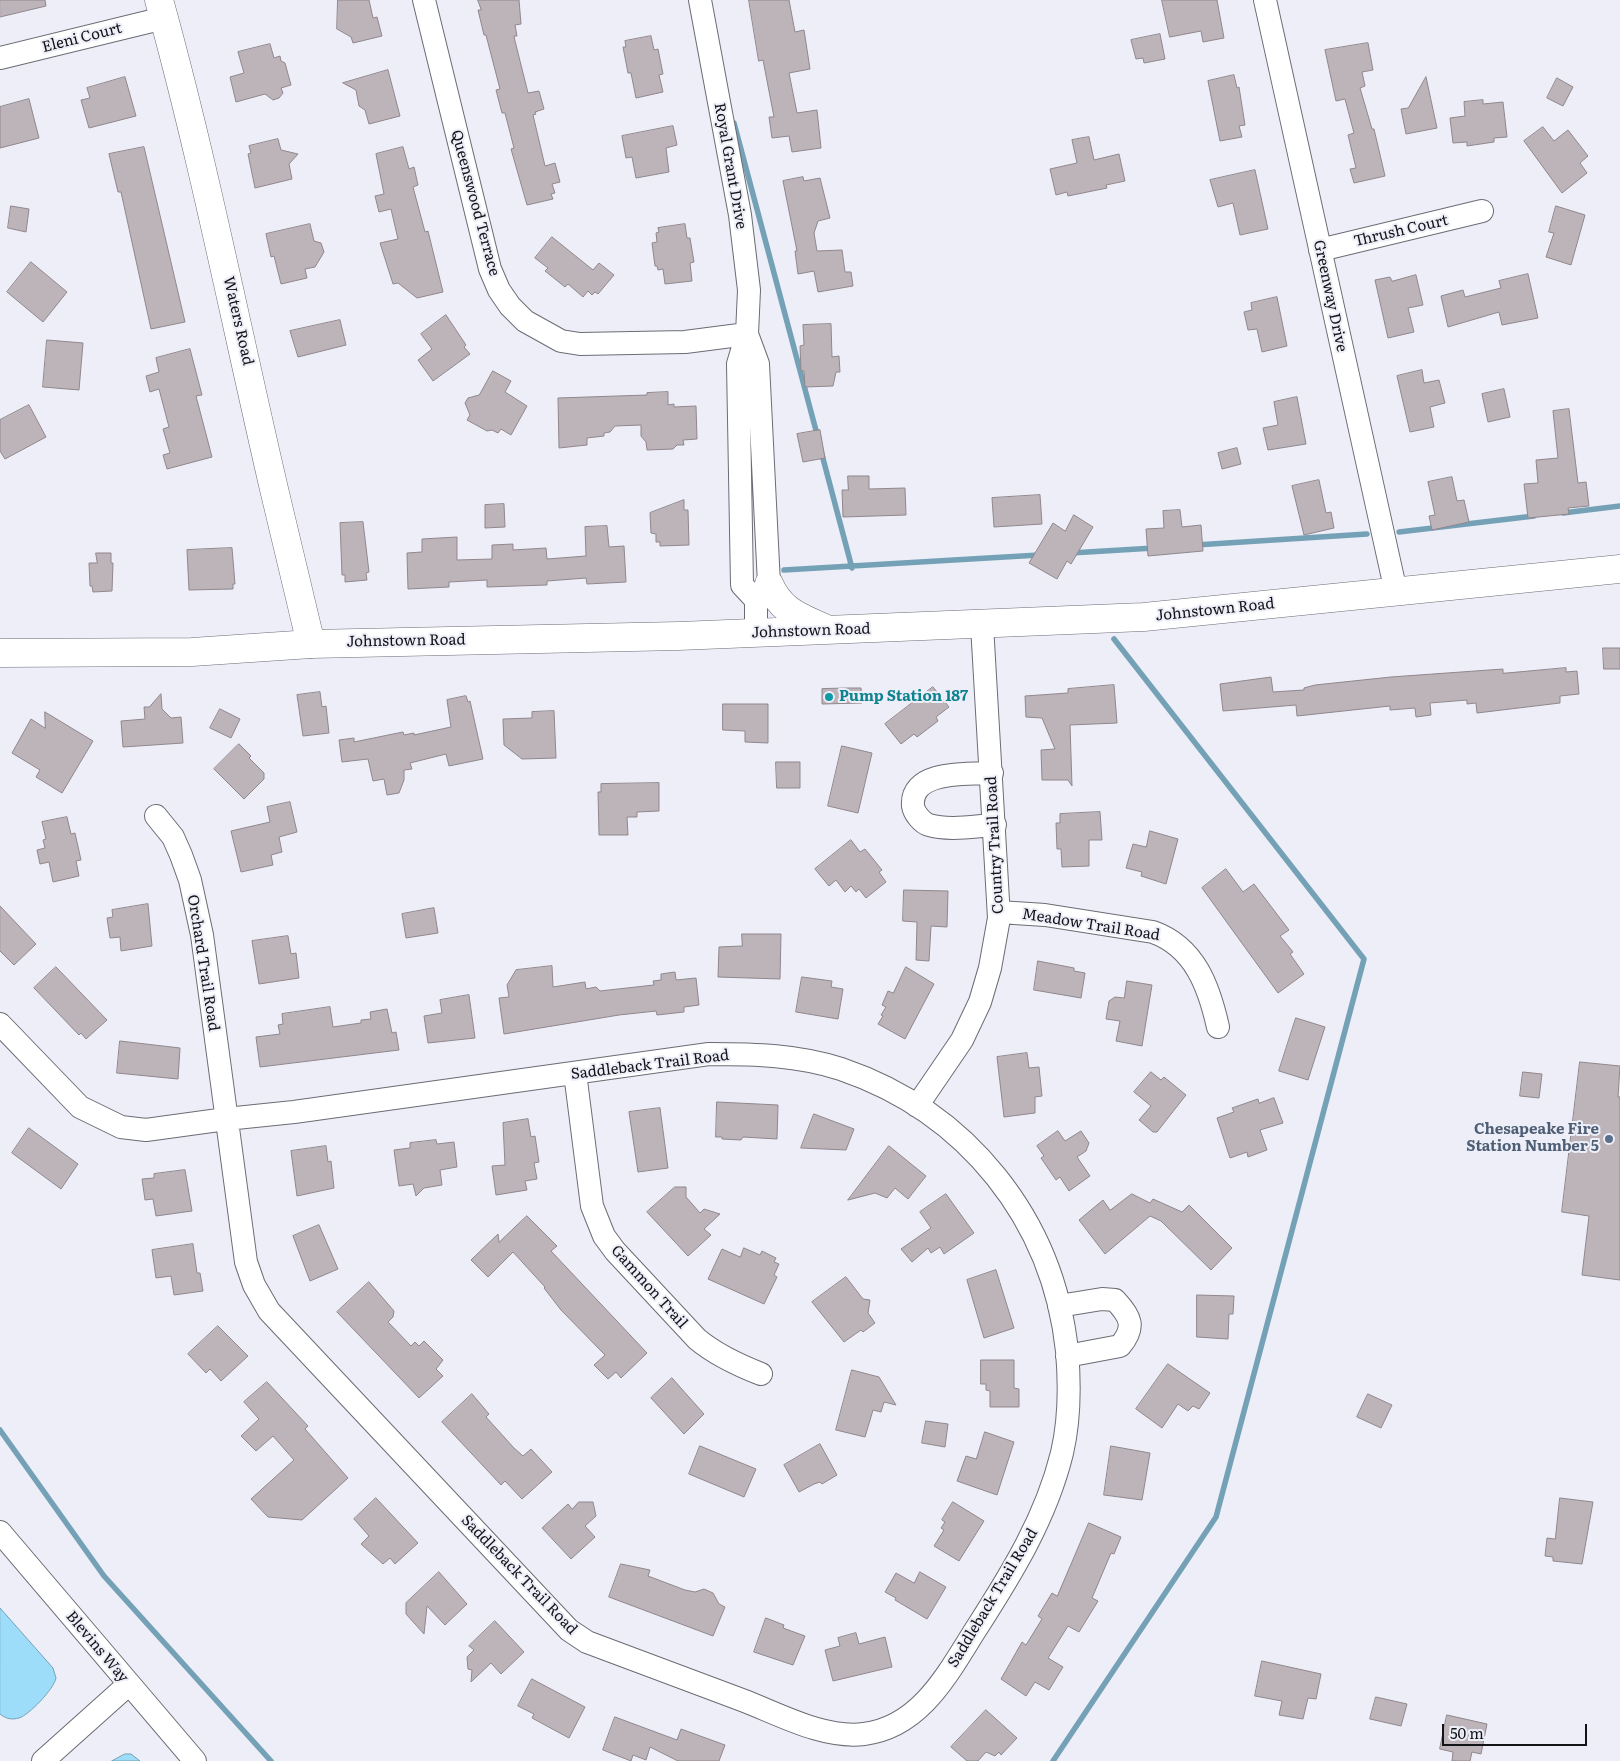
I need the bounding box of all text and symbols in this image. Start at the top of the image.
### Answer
street label: Eleni Court [40,19,124,57]
street label: Royal Grant Drive [710,102,750,230]
street label: Queenswood Terrace [447,128,503,278]
street label: Thrush Court [1352,211,1450,251]
street label: Greenway Drive [1309,238,1351,354]
street label: Waters Road [219,275,257,367]
street label: Johnstown Road [1155,595,1275,625]
street label: Johnstown Road [751,620,871,642]
street label: Johnstown Road [346,631,466,651]
place label: Pump Station 187 [839,688,968,706]
marker: Pump Station 187 [823,691,835,703]
street label: Country Trail Road [982,776,1008,914]
street label: Orchard Trail Road [183,893,223,1033]
street label: Meadow Trail Road [1021,905,1161,945]
street label: Saddleback Trail Road [570,1046,730,1084]
place label: Chesapeake Fire Station Number 5 [1466,1121,1599,1156]
marker: Chesapeake Fire Station Number 5 [1603,1133,1615,1145]
street label: Gammon Trail [607,1242,691,1332]
street label: Saddleback Trail Road [457,1512,581,1638]
street label: Saddleback Trail Road [944,1525,1042,1671]
street label: Blevins Way [62,1608,132,1686]
scale bar [1445,1714,1590,1746]
text: 50 m [1450,1721,1484,1744]

